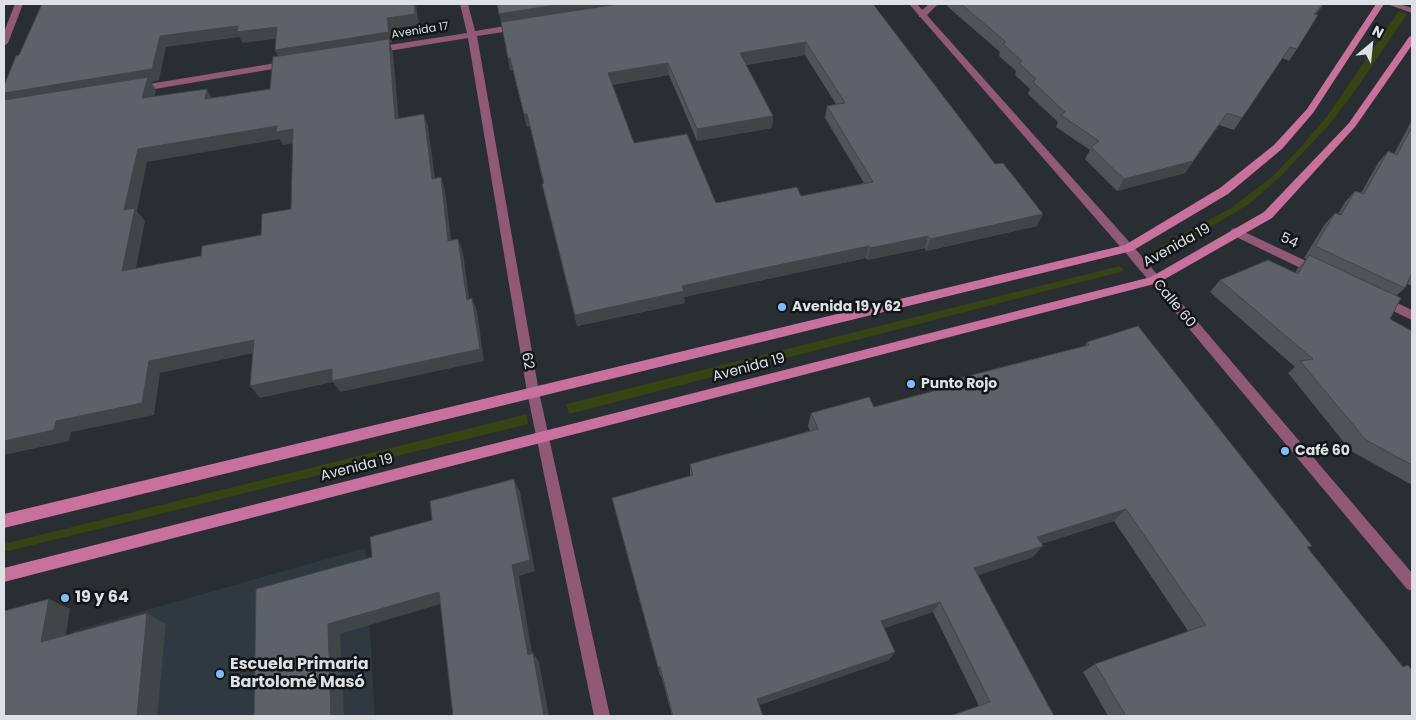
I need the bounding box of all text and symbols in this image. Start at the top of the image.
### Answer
street label: Avenida 17 [391,20,449,42]
north arrow [1346,20,1396,70]
text: N [1369,20,1387,43]
street label: Avenida 19 [1140,221,1214,271]
street label: 54 [1277,230,1301,252]
street label: Calle 60 [1149,277,1199,331]
place label: Avenida 19 y 62 [792,299,901,315]
marker: Avenida 19 y 62 [776,301,788,313]
street label: Avenida 19 [711,350,787,386]
street label: 62 [517,351,537,371]
place label: Punto Rojo [921,376,997,392]
marker: Punto Rojo [905,378,917,390]
place label: Café 60 [1295,443,1350,459]
marker: Café 60 [1279,445,1291,457]
street label: Avenida 19 [319,451,395,485]
place label: 19 y 64 [75,588,129,608]
marker: 19 y 64 [59,592,71,604]
place label: Escuela Primaria Bartolomé Masó [230,655,369,693]
marker: Escuela Primaria Bartolomé Masó [214,668,226,680]

